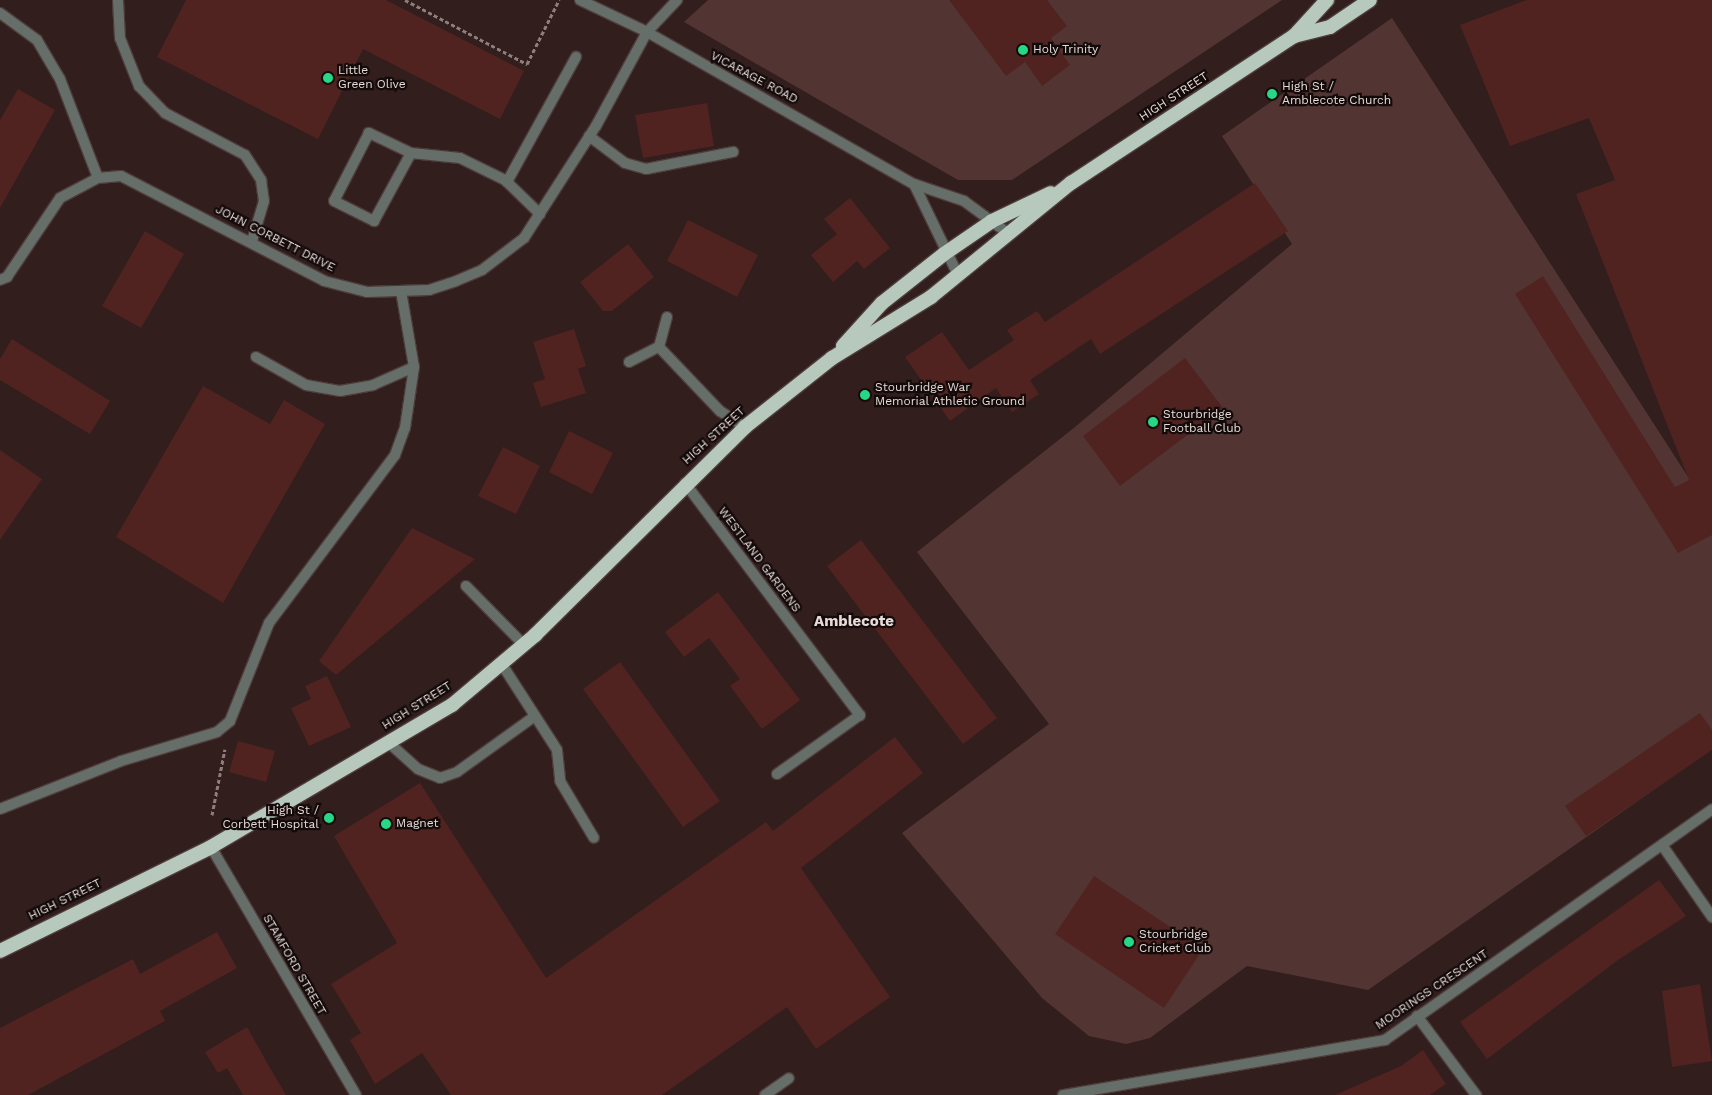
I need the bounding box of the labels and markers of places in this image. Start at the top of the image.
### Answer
place label: Holy Trinity [1033,43,1099,57]
marker: Holy Trinity [1017,44,1029,56]
place label: Little Green Olive [338,64,406,92]
marker: Little Green Olive [322,72,334,84]
place label: High St / Amblecote Church [1282,80,1391,108]
marker: High St / Amblecote Church [1266,88,1278,100]
place label: Stourbridge War Memorial Athletic Ground [875,381,1026,409]
marker: Stourbridge War Memorial Athletic Ground [859,389,871,401]
place label: Stourbridge Football Club [1163,408,1242,436]
marker: Stourbridge Football Club [1147,416,1159,428]
place label: High St / Corbett Hospital [223,804,319,832]
marker: High St / Corbett Hospital [323,812,335,824]
place label: Magnet [396,817,439,831]
marker: Magnet [380,818,392,830]
place label: Stourbridge Cricket Club [1139,928,1211,956]
marker: Stourbridge Cricket Club [1123,936,1135,948]

